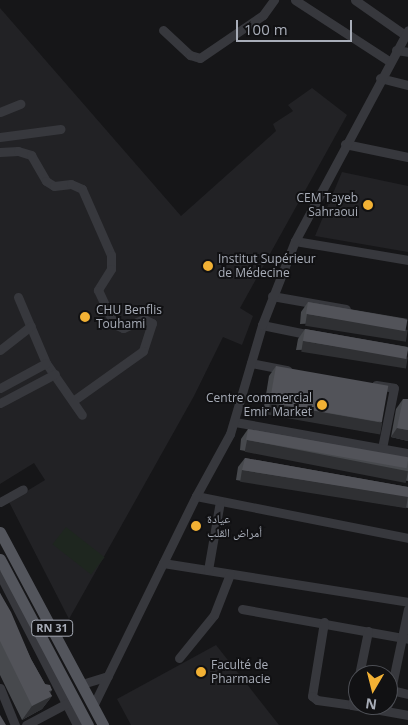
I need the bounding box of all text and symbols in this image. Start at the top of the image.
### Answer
scale bar [238,10,354,42]
text: 100 m [244,19,288,39]
place label: CEM Tayeb Sahraoui [296,191,358,219]
marker: CEM Tayeb Sahraoui [362,199,374,211]
place label: Institut Supérieur de Médecine [218,252,316,280]
marker: Institut Supérieur de Médecine [202,260,214,272]
place label: CHU Benflis Touhami [96,303,162,331]
marker: CHU Benflis Touhami [78,310,92,324]
place label: Centre commercial Emir Market [206,391,312,419]
marker: Centre commercial Emir Market [316,399,328,411]
place label: عيادة أمراض القلب [207,512,262,540]
marker: عيادة أمراض القلب [189,519,203,533]
road number: RN 31 [31,620,73,636]
place label: Faculté de Pharmacie [211,658,270,686]
north arrow [348,665,398,715]
marker: Faculté de Pharmacie [195,666,207,678]
text: N [364,694,378,715]

